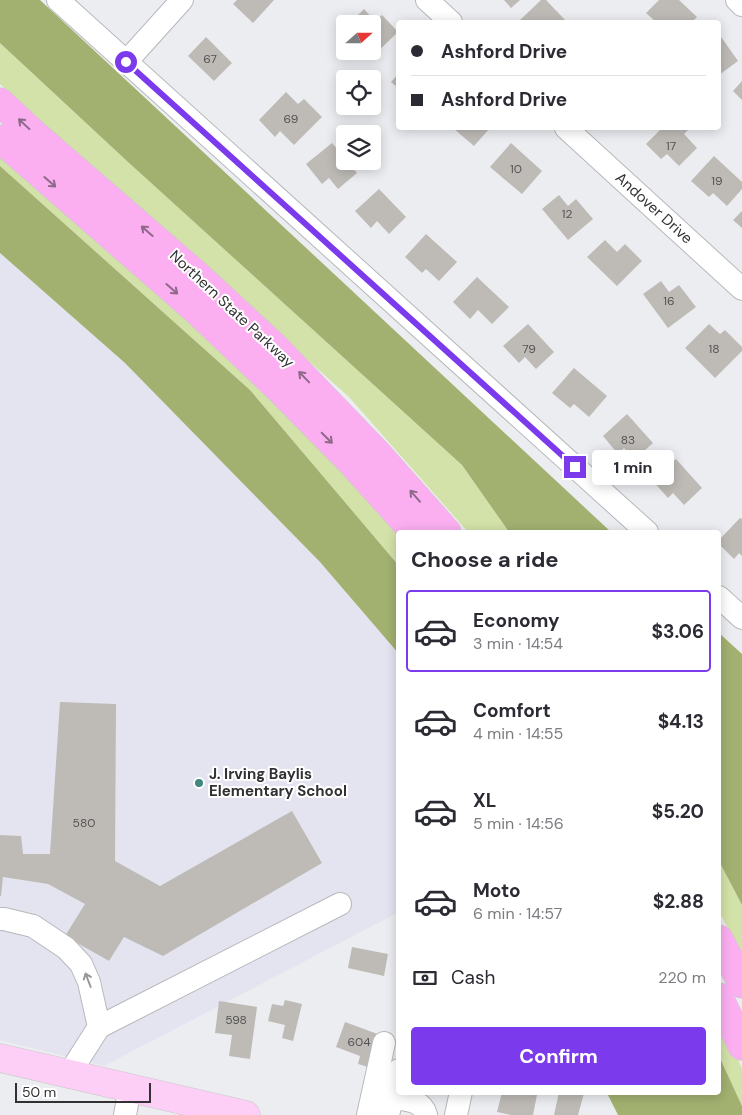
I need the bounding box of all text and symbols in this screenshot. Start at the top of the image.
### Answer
north arrow [336,15,381,60]
map controls [336,15,381,170]
text: Ashford Drive [441,39,567,64]
route start [115,51,137,73]
house number: 67 [203,51,217,67]
button: locate [336,70,381,115]
text: Ashford Drive [441,87,567,112]
house number: 69 [284,111,298,127]
one-way arrow [18,118,30,130]
button: layers [336,125,381,170]
house number: 17 [666,138,676,154]
house number: 10 [510,161,522,177]
street label: Andover Drive [611,168,697,248]
house number: 19 [711,173,723,189]
one-way arrow [43,177,56,188]
house number: 12 [562,206,572,222]
one-way arrow [140,225,153,237]
street label: Northern State Parkway [165,246,299,373]
one-way arrow [166,284,179,295]
house number: 16 [663,293,675,309]
house number: 79 [522,341,536,357]
house number: 18 [708,341,720,357]
one-way arrow [298,371,310,383]
one-way arrow [321,432,334,444]
house number: 83 [621,432,635,448]
callout: 1 min [592,450,675,484]
route end [564,456,586,478]
text: 1 min [614,457,652,478]
one-way arrow [410,490,421,503]
text: Choose a ride [411,545,559,574]
text: Economy [473,608,560,633]
icon: car [413,609,458,654]
text: $3.06 [652,619,704,644]
text: 3 min · 14:54 [473,633,563,654]
text: Comfort [473,698,551,723]
icon: car [413,699,458,744]
text: $4.13 [658,709,704,734]
text: 4 min · 14:55 [473,723,563,744]
place label: J. Irving Baylis Elementary School [209,764,347,801]
marker: J. Irving Baylis Elementary School [193,777,205,789]
text: XL [473,788,496,813]
icon: car [413,789,458,834]
text: $5.20 [652,799,704,824]
text: 5 min · 14:56 [473,813,564,834]
house number: 580 [73,815,95,831]
text: Moto [473,878,521,903]
icon: car [413,879,458,924]
text: $2.88 [653,889,704,914]
text: 6 min · 14:57 [473,903,562,924]
icon: cash [411,964,439,992]
text: Cash [451,965,495,990]
text: 220 m [658,967,706,988]
one-way arrow [82,973,92,988]
house number: 598 [225,1012,247,1028]
button: Confirm [411,1027,706,1085]
house number: 604 [347,1034,371,1050]
scale bar [15,1080,151,1103]
text: 50 m [22,1083,56,1101]

